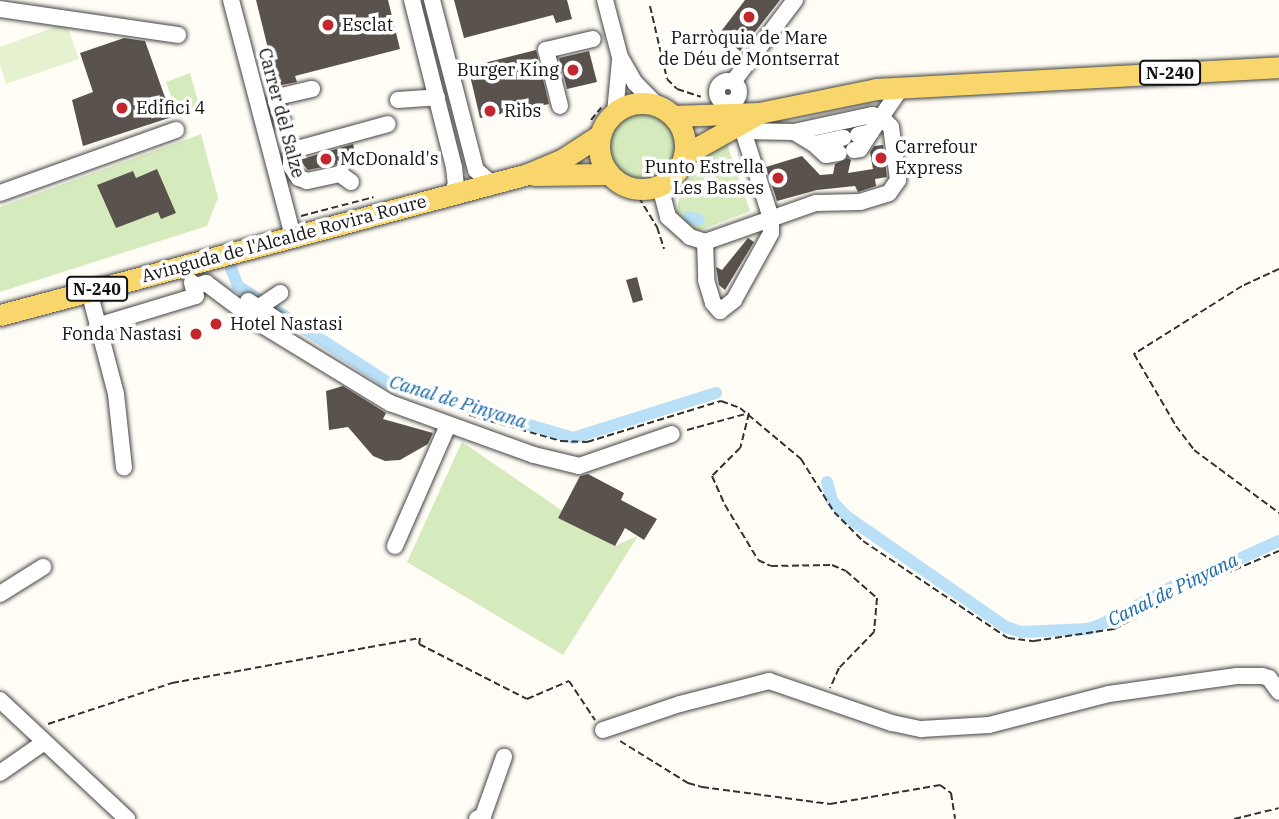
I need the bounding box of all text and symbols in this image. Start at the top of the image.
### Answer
marker: Parròquia de Mare de Déu de Montserrat [741,9,757,25]
place label: Esclat [342,14,393,36]
marker: Esclat [320,17,336,33]
place label: Parròquia de Mare de Déu de Montserrat [658,28,840,70]
street label: Carrer del Salze [253,46,309,180]
place label: Burger King [457,59,559,81]
road number: N-240 [1138,60,1202,86]
marker: Burger King [565,62,581,78]
place label: Edifici 4 [136,97,205,119]
marker: Edifici 4 [114,100,130,116]
place label: Ribs [504,100,541,122]
marker: Ribs [482,103,498,119]
place label: Carrefour Express [895,137,977,180]
place label: McDonald's [340,148,439,170]
marker: Carrefour Express [873,150,889,166]
marker: McDonald's [318,151,334,167]
place label: Punto Estrella Les Basses [645,157,764,200]
marker: Punto Estrella Les Basses [770,170,786,186]
street label: Avinguda de l'Alcalde Rovira Roure [139,191,429,287]
road number: N-240 [66,276,128,302]
place label: Hotel Nastasi [230,313,343,335]
marker: Hotel Nastasi [208,316,224,332]
place label: Fonda Nastasi [62,323,182,345]
marker: Fonda Nastasi [188,326,204,342]
water label: Canal de Pinyana [387,370,529,434]
water label: Canal de Pinyana [1104,549,1242,631]

